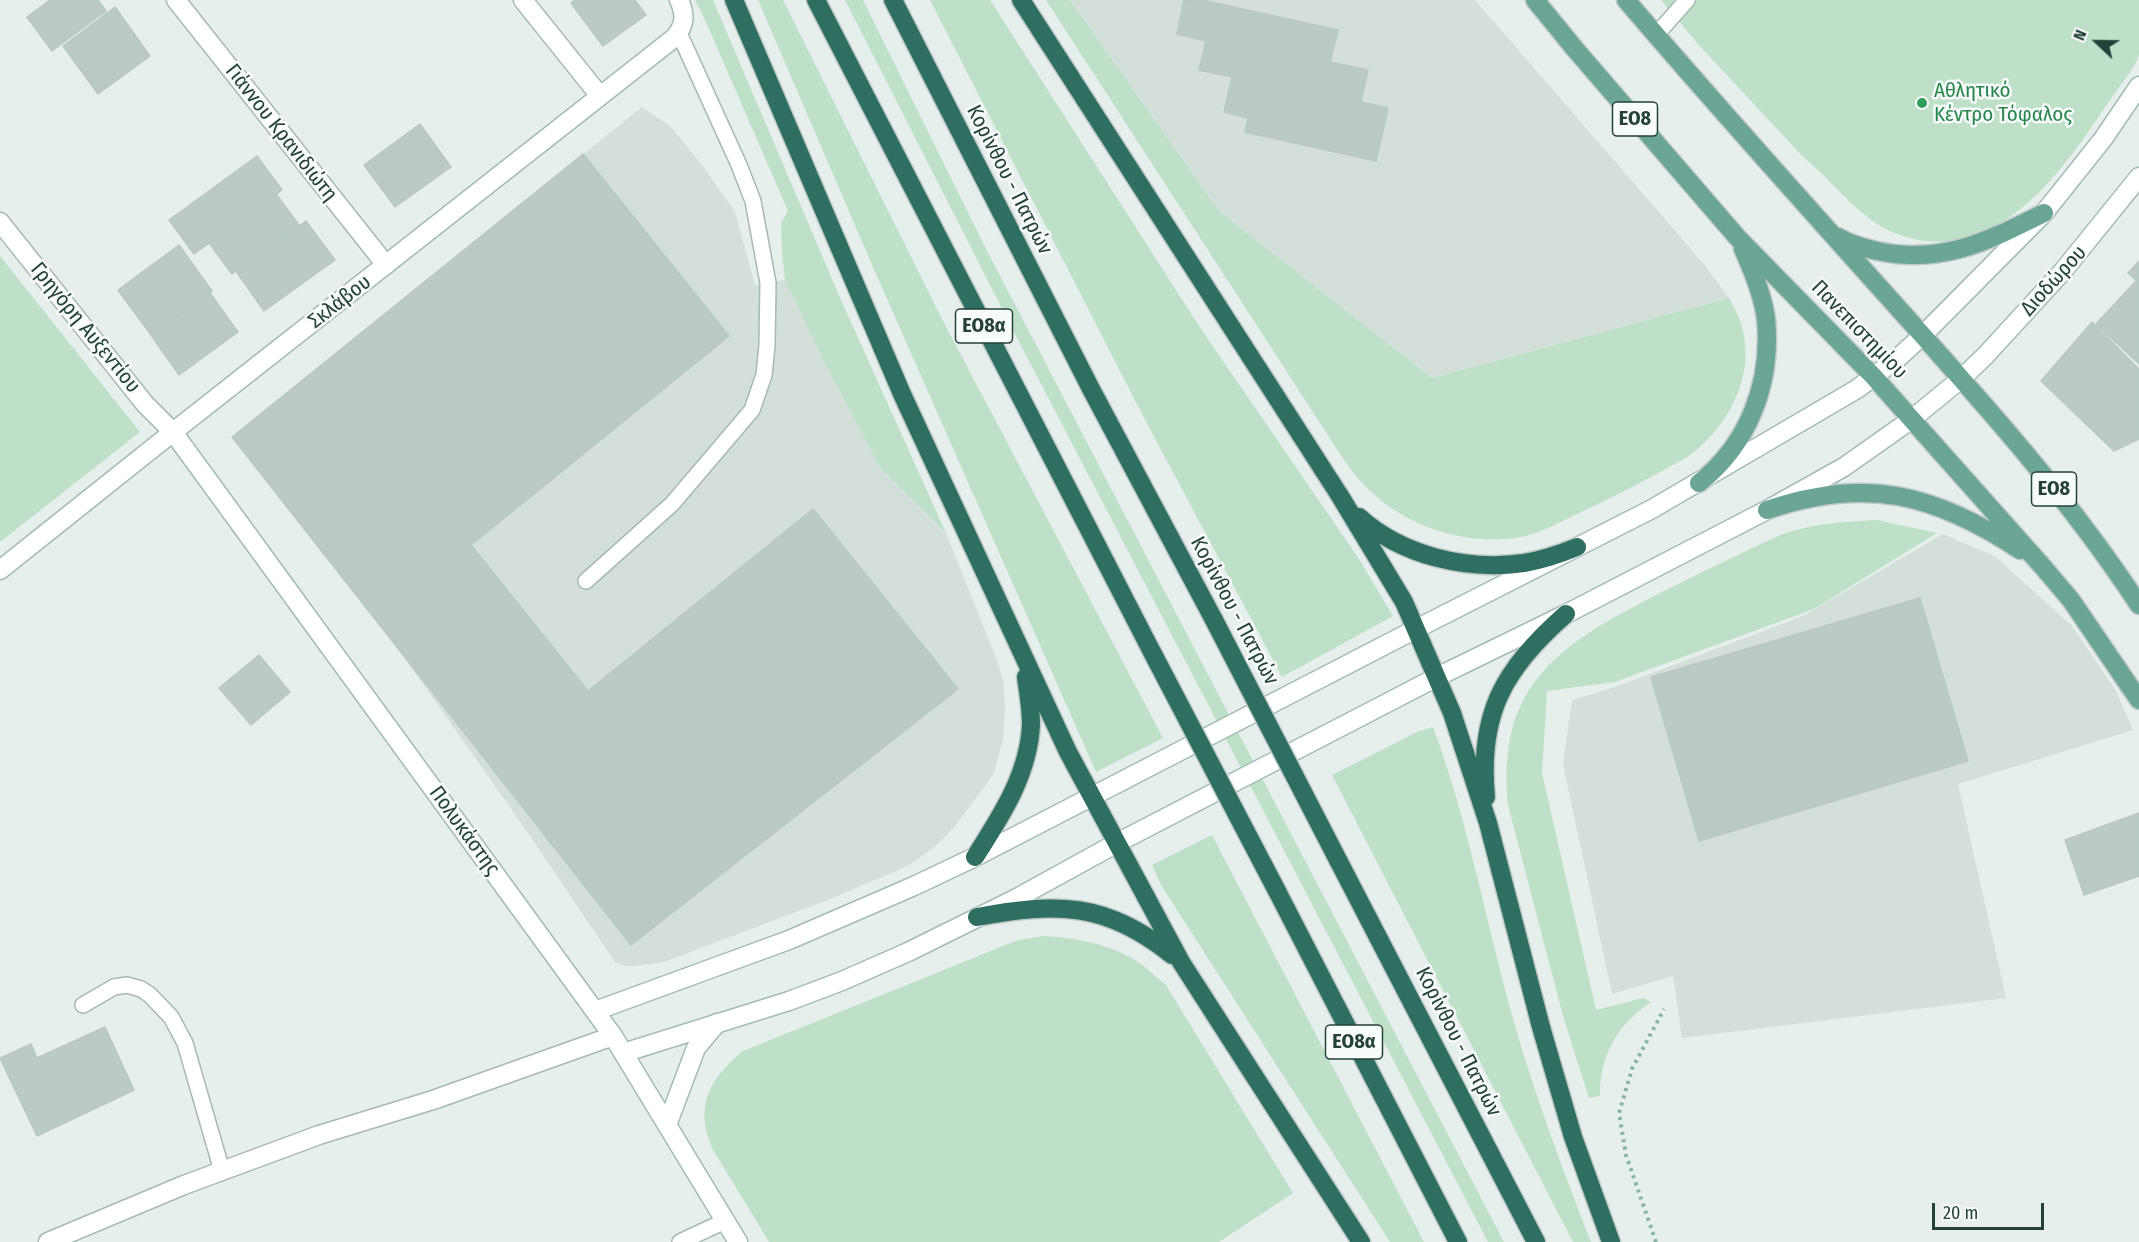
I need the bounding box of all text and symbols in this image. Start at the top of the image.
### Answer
north arrow [2067,12,2127,72]
text: N [2069,27,2090,43]
street label: Γιάννου Κρανιδιώτη [220,59,342,207]
place label: Αθλητικό Κέντρο Τόφαλος [1934,78,2072,128]
marker: Αθλητικό Κέντρο Τόφαλος [1915,96,1929,110]
street label: Κορίνθου - Πατρών [961,101,1057,259]
road number: ΕΟ8 [1612,102,1658,136]
street label: Διοδώρου [2016,241,2092,321]
street label: Γρηγόρη Αυξεντίου [25,258,145,398]
street label: Σκλάβου [304,270,376,334]
street label: Πανεπιστημίου [1806,275,1912,385]
road number: ΕΟ8α [956,309,1012,343]
road number: ΕΟ8 [2032,472,2076,506]
street label: Κορίνθου - Πατρών [1184,533,1284,689]
street label: Πολυκάστης [423,782,505,880]
street label: Κορίνθου - Πατρών [1410,963,1506,1121]
road number: ΕΟ8α [1326,1025,1382,1059]
scale bar [1935,1191,2048,1229]
text: 20 m [1943,1202,1978,1224]

